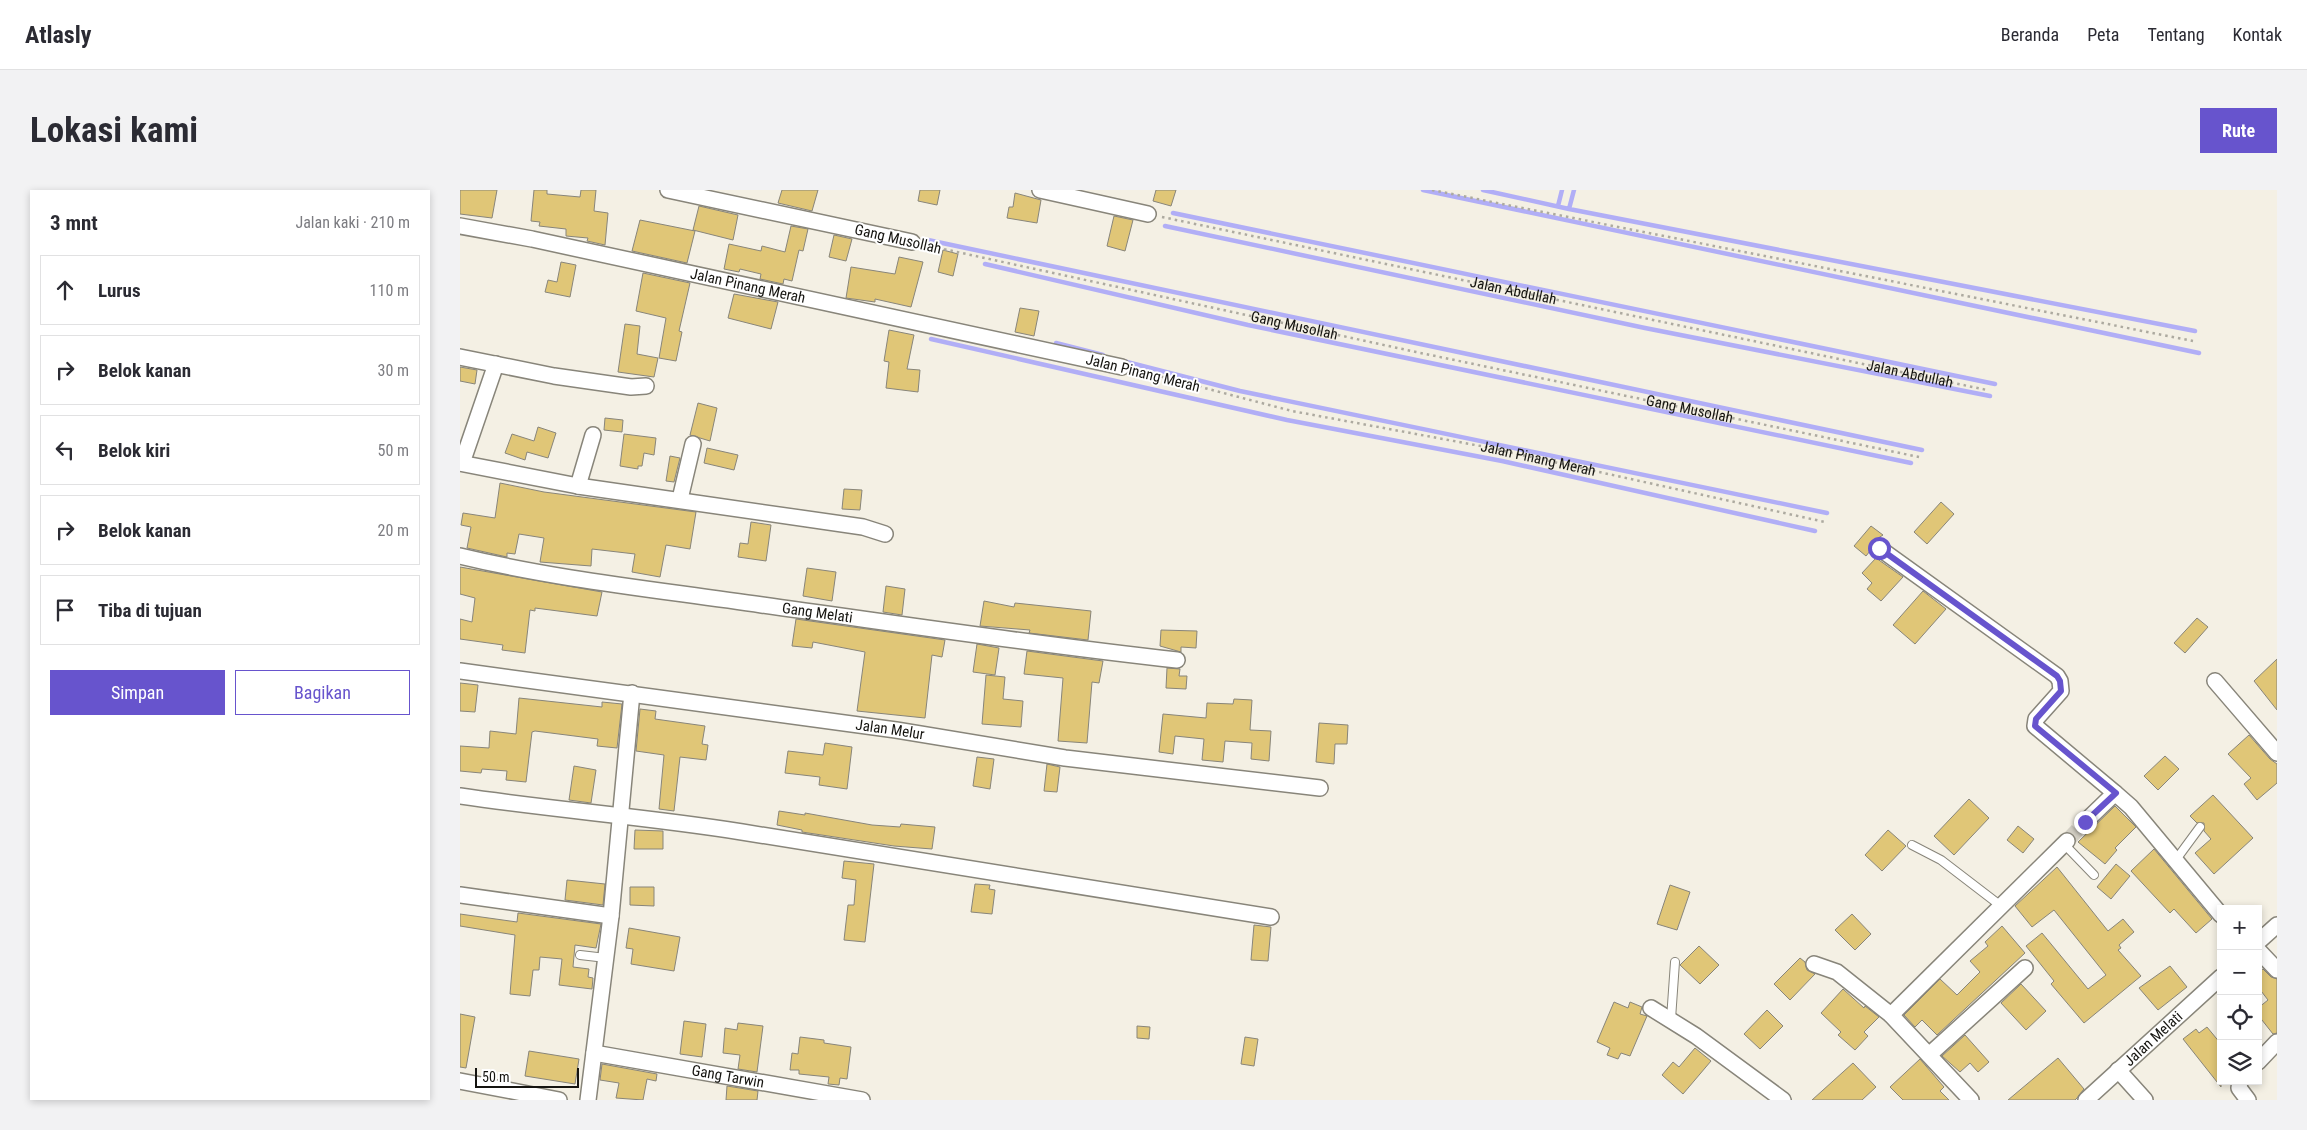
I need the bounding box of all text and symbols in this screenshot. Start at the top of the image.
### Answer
text: Atlasly [25,21,91,49]
text: Beranda [2001,24,2059,45]
text: Peta [2087,24,2119,45]
text: Tentang [2147,24,2205,45]
text: Kontak [2233,24,2282,45]
button: Rute [2200,108,2277,153]
text: Lokasi kami [30,110,198,151]
text: 3 mnt [50,211,98,235]
text: Jalan kaki · 210 m [295,213,410,232]
street label: Gang Musollah [853,220,943,258]
street label: Jalan Pinang Merah [689,265,807,307]
street label: Jalan Abdullah [1468,273,1558,309]
icon: ahead [51,276,79,304]
text: Lurus [98,279,141,302]
text: 110 m [370,281,409,300]
street label: Gang Musollah [1249,307,1339,344]
street label: Jalan Pinang Merah [1084,350,1202,396]
icon: right [51,356,79,384]
street label: Jalan Abdullah [1865,356,1955,392]
text: Belok kanan [98,359,191,382]
text: 30 m [377,361,409,380]
street label: Gang Musollah [1644,391,1735,427]
icon: left [51,436,79,464]
street label: Jalan Pinang Merah [1479,437,1597,480]
text: Belok kiri [98,439,170,462]
text: 50 m [377,441,409,460]
icon: right [51,516,79,544]
text: Belok kanan [98,519,191,542]
text: 20 m [377,521,409,540]
route start [1868,537,1891,560]
icon: arrive [51,596,79,624]
text: Tiba di tujuan [98,599,202,622]
street label: Gang Melati [781,599,854,627]
button: Simpan [50,670,225,715]
button: Bagikan [235,670,410,715]
street label: Jalan Melur [854,716,926,744]
route end [2074,811,2097,834]
map controls [2217,905,2262,1085]
button: + [2217,905,2262,950]
button: − [2217,950,2262,995]
button: locate [2217,995,2262,1040]
street label: Jalan Melati [2120,1008,2186,1070]
button: layers [2217,1040,2262,1085]
street label: Gang Tarwin [690,1061,766,1092]
scale bar [475,1065,579,1088]
text: 50 m [482,1069,510,1085]

